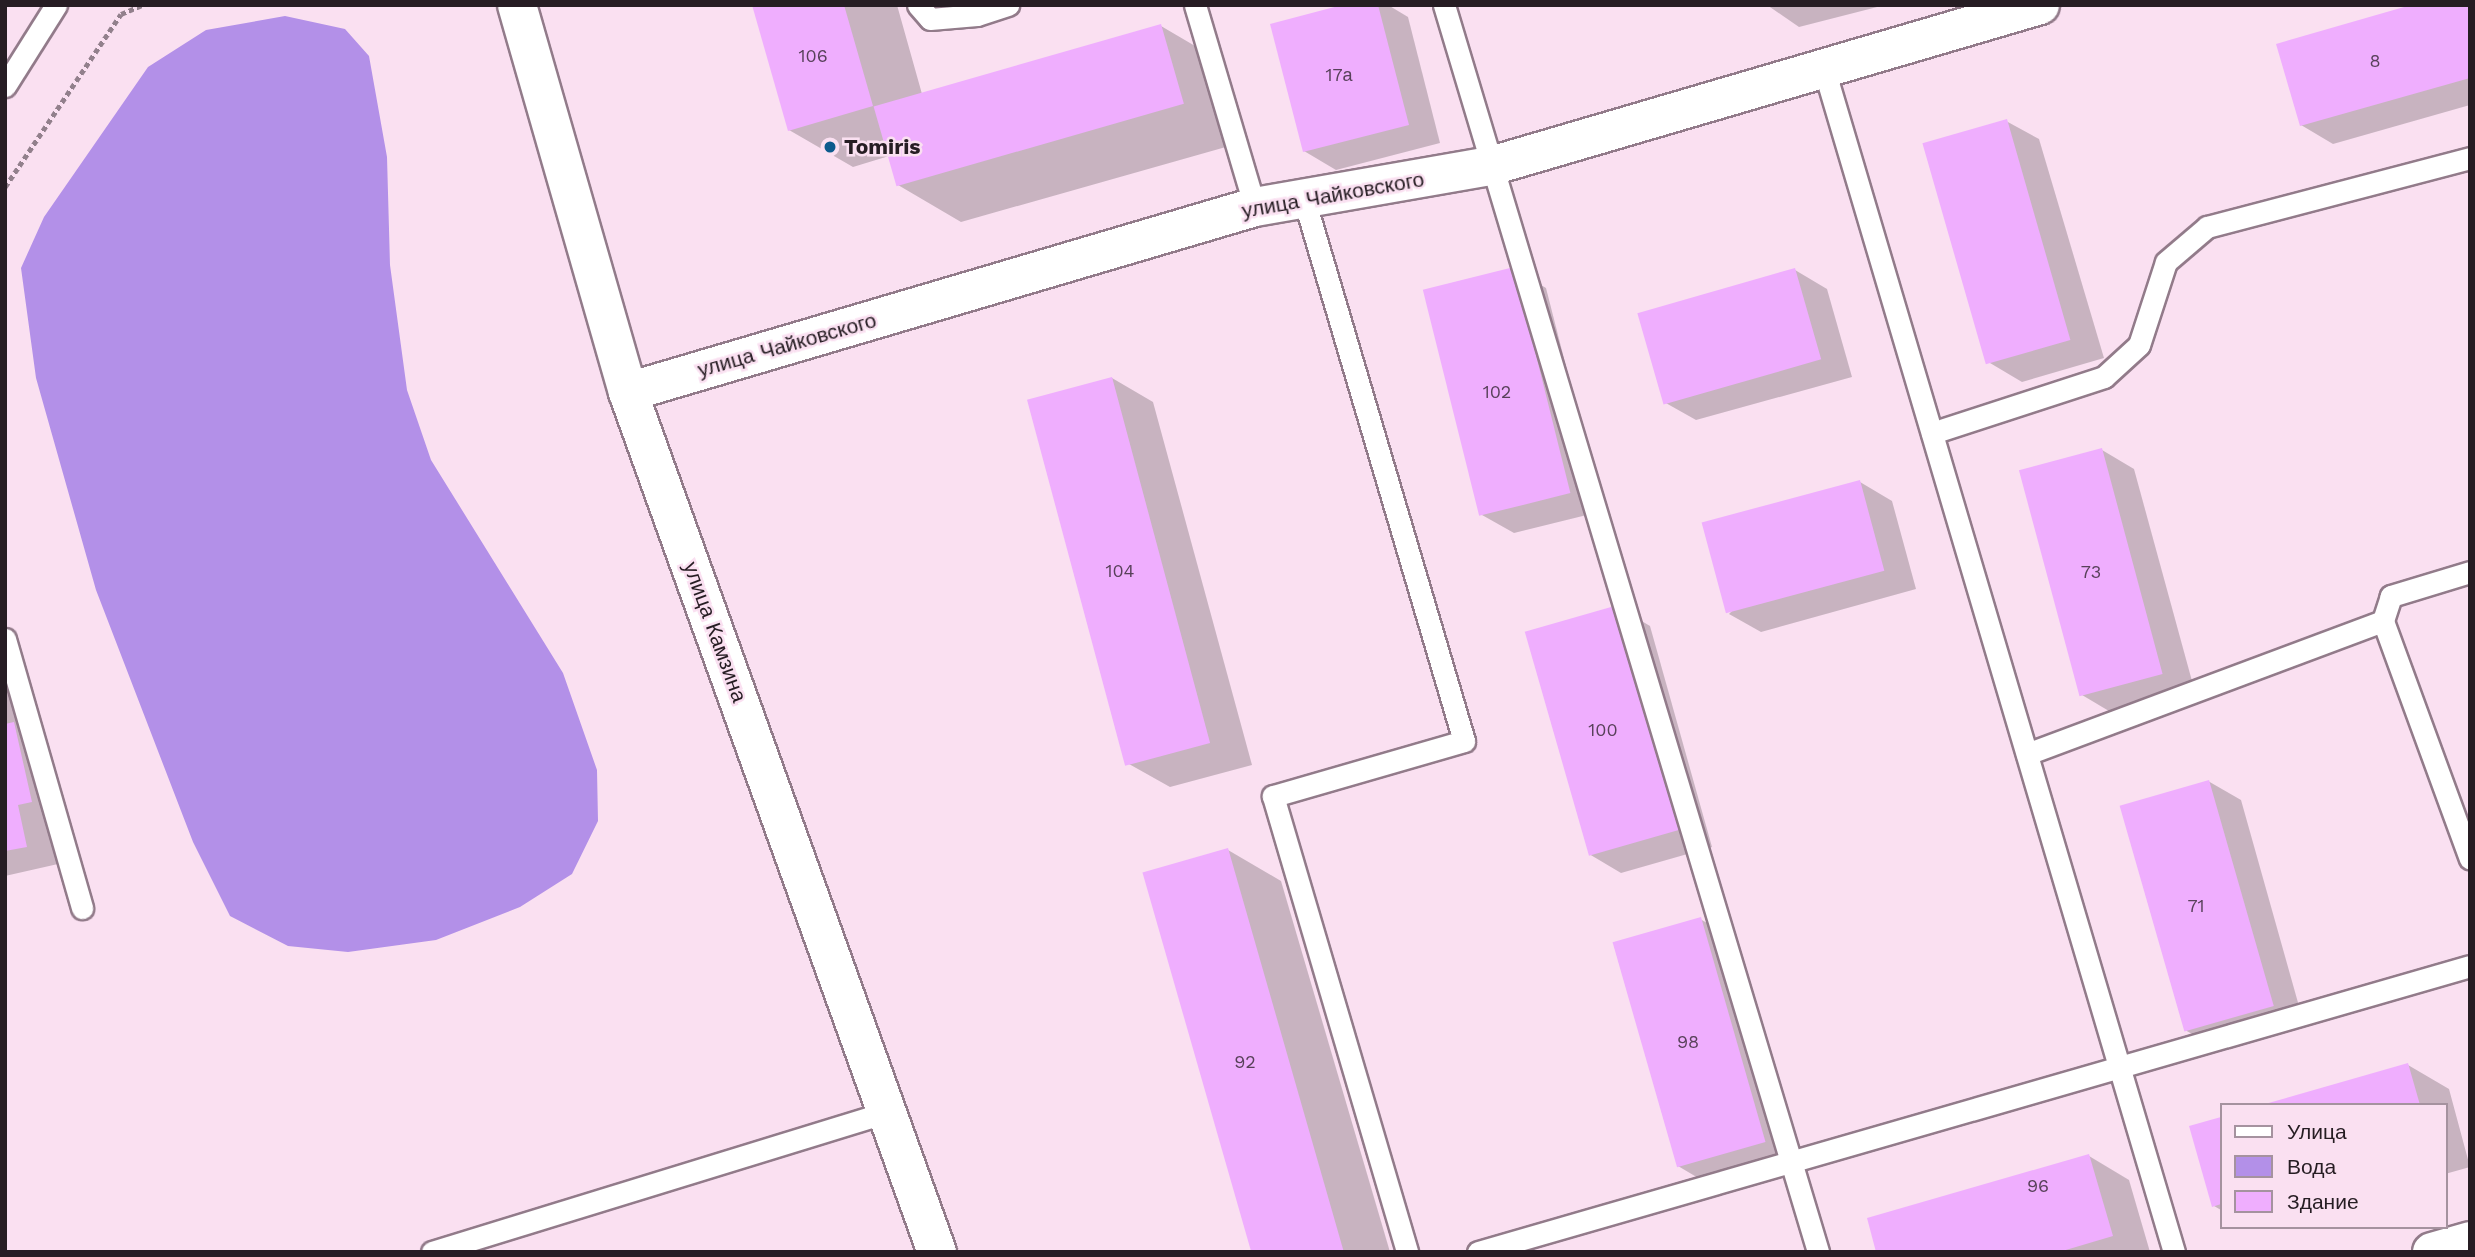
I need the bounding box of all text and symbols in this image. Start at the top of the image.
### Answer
house number: 106 [798,45,828,67]
house number: 8 [2369,50,2381,72]
house number: 17а [1325,64,1353,86]
place label: Tomiris [844,134,921,160]
marker: Tomiris [822,139,838,155]
street label: улица Чайковского [1240,167,1426,223]
street label: улица Чайковского [695,307,879,383]
house number: 102 [1483,381,1511,403]
street label: улица Камзина [678,558,752,706]
house number: 104 [1105,560,1135,582]
house number: 73 [2081,561,2101,583]
house number: 100 [1588,719,1618,741]
house number: 71 [2187,895,2205,917]
house number: 98 [1677,1031,1699,1053]
house number: 92 [1234,1051,1256,1073]
legend [2220,1103,2447,1229]
text: Улица [2287,1119,2347,1144]
text: Вода [2287,1154,2336,1179]
house number: 96 [2027,1175,2049,1197]
text: Здание [2287,1189,2359,1214]

